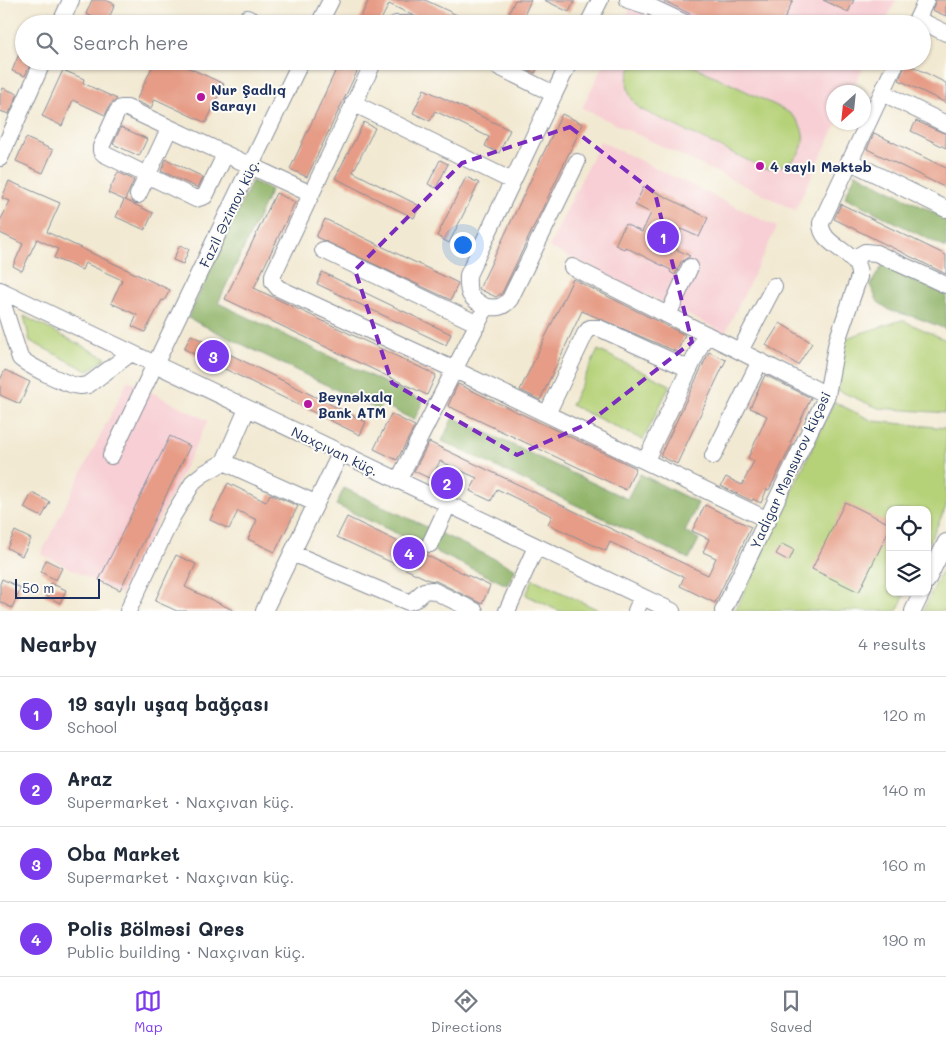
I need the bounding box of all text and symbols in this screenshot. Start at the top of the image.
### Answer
search box [15,15,931,70]
icon: search [33,29,61,57]
text: Search here [73,30,189,55]
place label: Nur Şadlıq Sarayı [211,80,286,115]
north arrow [826,85,871,130]
marker: Nur Şadlıq Sarayı [195,91,207,103]
street label: Fazil Əzimov küç. [194,156,264,270]
place label: 4 saylı Məktəb [770,157,872,176]
marker: 4 saylı Məktəb [754,160,766,172]
pin: 1 [647,218,679,256]
your location [450,232,476,258]
pin: 3 [197,337,229,375]
place label: Beynəlxalq Bank ATM [318,387,392,422]
street label: Yadigar Mənsurov küçəsi [745,388,835,552]
marker: Beynəlxalq Bank ATM [302,398,314,410]
street label: Naxçıvan küç. [288,422,382,480]
pin: 2 [431,464,463,502]
map controls [886,506,931,596]
button: locate [886,506,931,551]
pin: 4 [393,534,425,572]
button: layers [886,551,931,596]
scale bar [15,576,100,599]
text: 50 m [22,578,54,597]
text: Nearby [20,630,97,657]
text: 4 results [858,633,926,654]
text: 19 saylı uşaq bağçası [67,691,269,716]
text: 1 [32,704,40,725]
text: 120 m [882,704,926,725]
text: School [67,716,117,737]
text: Araz [67,766,113,791]
text: 2 [32,779,40,800]
text: 140 m [882,779,926,800]
text: Supermarket · Naxçıvan küç. [67,791,294,812]
text: Oba Market [67,841,180,866]
text: 3 [31,854,41,875]
text: 160 m [881,854,926,875]
text: Supermarket · Naxçıvan küç. [67,866,294,887]
text: Polis Bölməsi Qres [67,916,244,941]
text: 4 [31,929,41,950]
text: 190 m [882,929,926,950]
text: Public building · Naxçıvan küç. [67,941,306,962]
tab: Map [134,987,163,1036]
tab: Directions [431,987,502,1036]
tab: Saved [770,987,812,1036]

